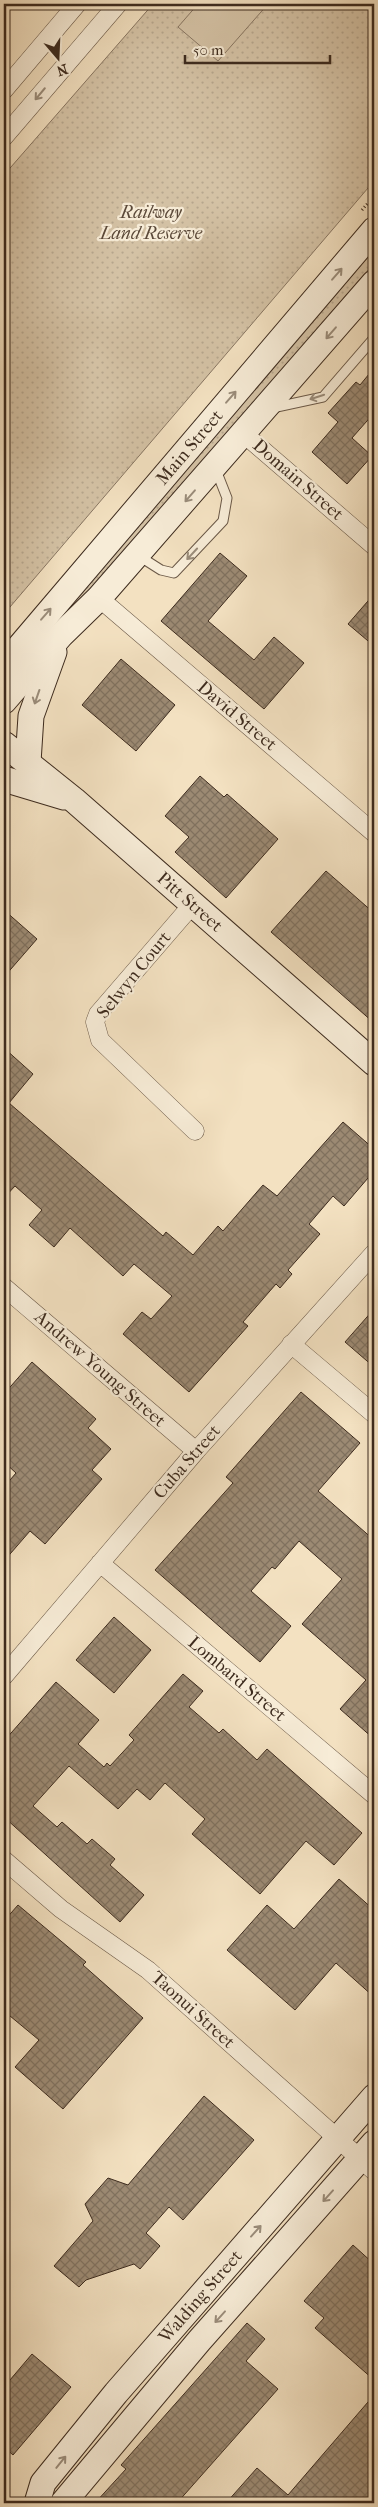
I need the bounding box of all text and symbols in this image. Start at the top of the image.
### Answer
north arrow [32,32,82,82]
scale bar [185,32,330,64]
text: 50 m [193,41,224,59]
text: N [54,60,70,80]
one-way arrow [35,87,46,100]
park label: Railway Land Reserve [98,202,203,244]
one-way arrow [331,267,342,280]
one-way arrow [325,327,337,340]
one-way arrow [225,391,236,404]
one-way arrow [309,393,325,403]
street label: Main Street [151,405,227,489]
street label: Domain Street [248,435,348,525]
one-way arrow [184,489,196,502]
one-way arrow [186,547,198,560]
one-way arrow [40,607,51,620]
street label: David Street [193,677,281,756]
one-way arrow [32,689,41,704]
street label: Pitt Street [153,867,228,937]
street label: Selwyn Court [93,927,176,1023]
street label: Andrew Young Street [29,1306,170,1432]
street label: Cuba Street [149,1420,225,1503]
street label: Lombard Street [184,1632,291,1726]
street label: Taonui Street [147,1967,239,2053]
one-way arrow [322,2189,334,2202]
one-way arrow [251,2225,262,2238]
street label: Walding Street [153,2245,247,2348]
one-way arrow [214,2311,226,2324]
one-way arrow [55,2455,66,2468]

